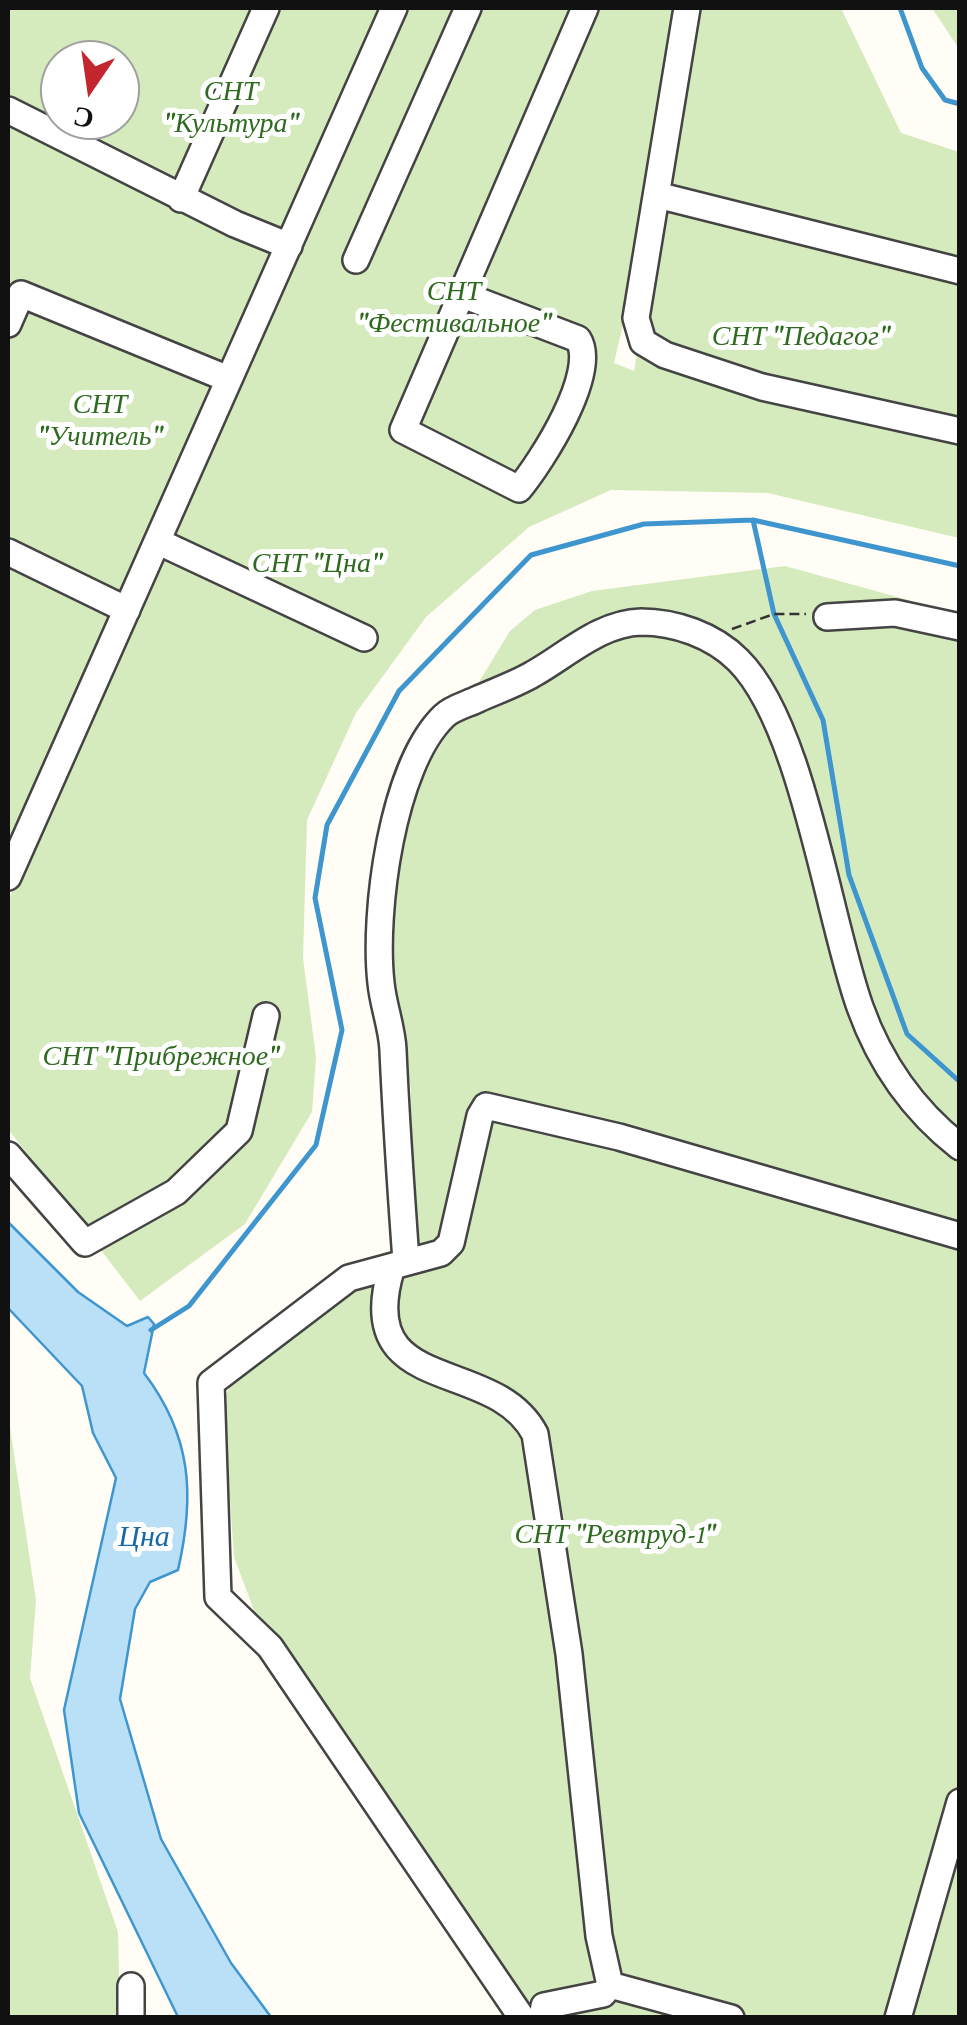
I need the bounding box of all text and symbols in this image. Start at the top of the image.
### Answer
north arrow [40,40,140,140]
park label: СНТ "Культура" [163,74,299,140]
text: С [70,100,97,135]
park label: СНТ "Фестивальное" [356,274,552,340]
park label: СНТ "Педагог" [712,319,890,353]
park label: СНТ "Учитель" [37,387,163,453]
park label: СНТ "Цна" [252,546,382,580]
park label: СНТ "Прибрежное" [43,1039,279,1073]
park label: СНТ "Ревтруд-1" [514,1517,716,1551]
water label: Цна [118,1519,170,1555]

